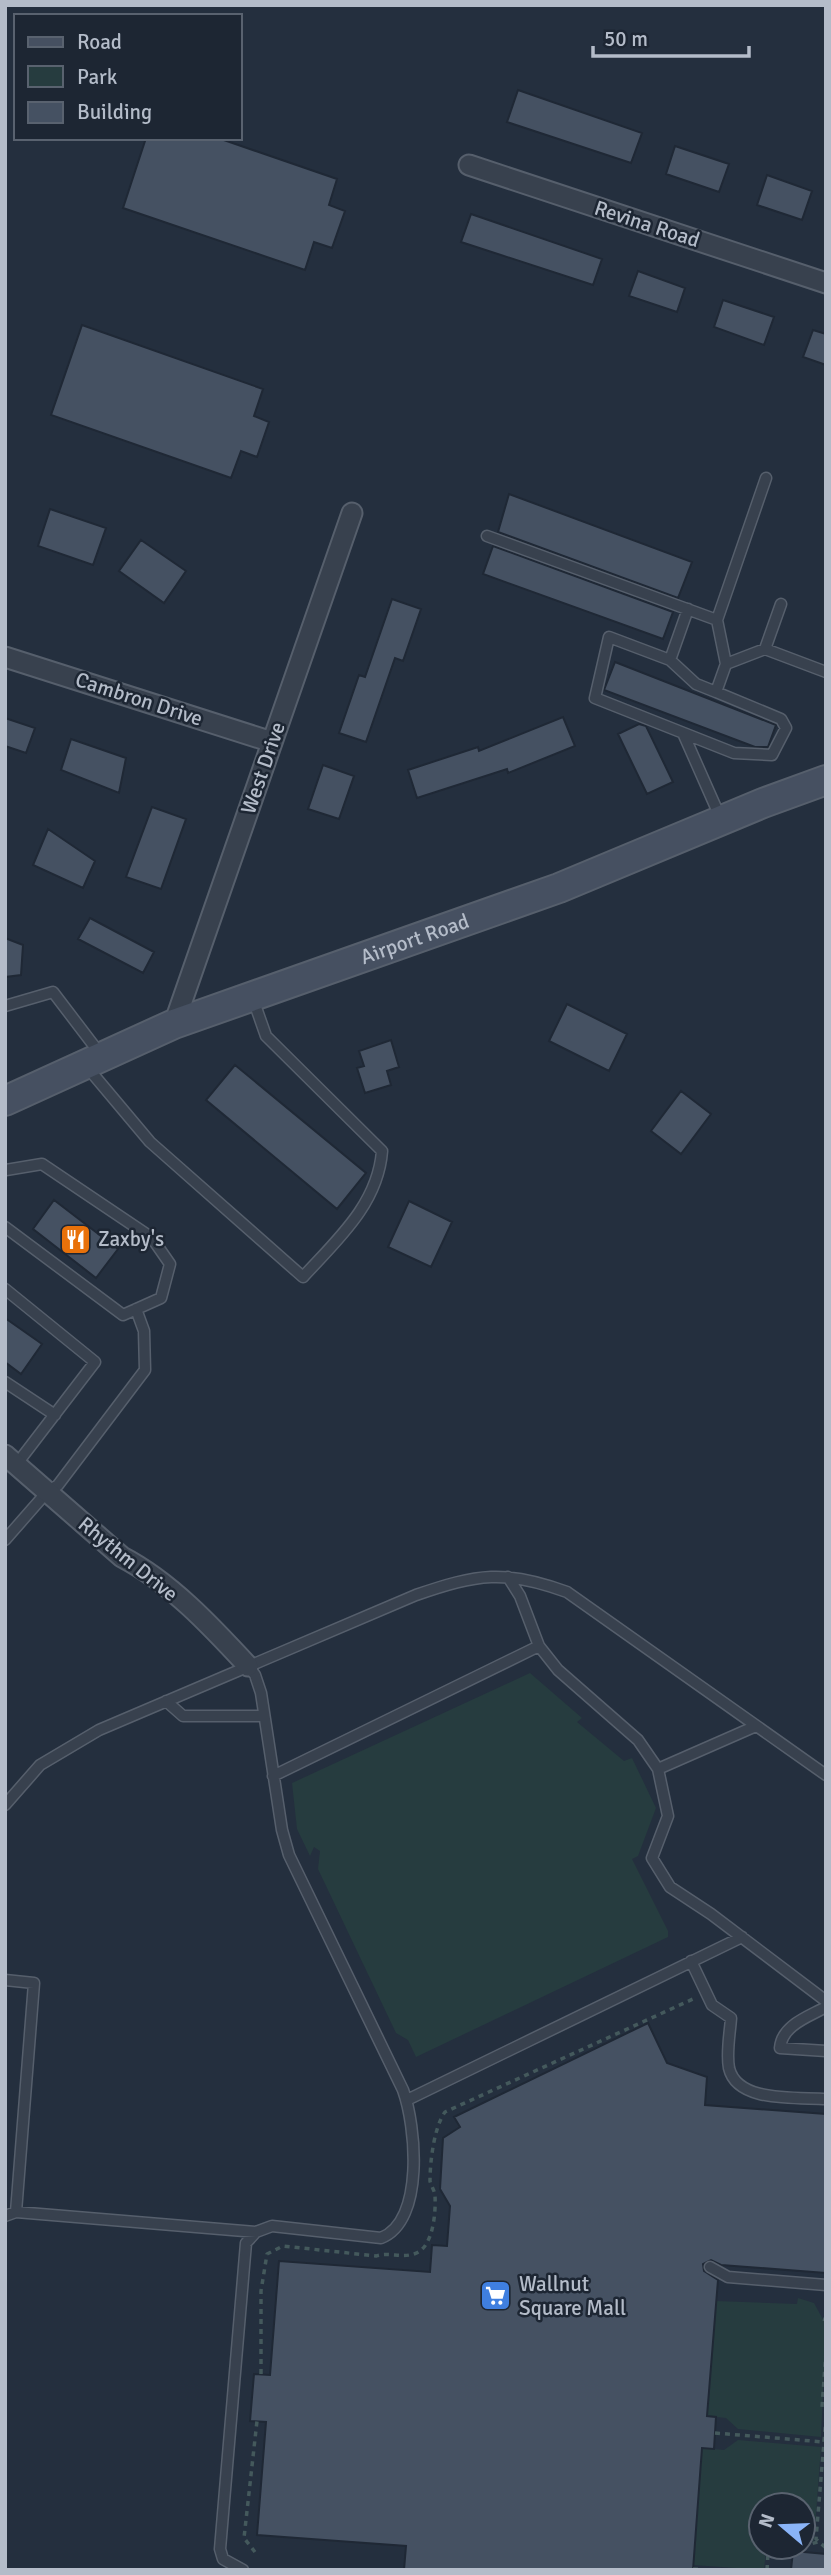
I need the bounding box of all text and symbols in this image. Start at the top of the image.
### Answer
legend [14,14,242,140]
scale bar [593,14,749,58]
text: 50 m [604,26,648,52]
text: Road [77,29,122,55]
text: Park [77,64,118,90]
text: Building [77,99,152,125]
street label: Revina Road [591,195,703,253]
street label: Cambron Drive [72,666,206,732]
street label: West Drive [235,719,291,817]
street label: Airport Road [357,908,473,970]
restaurant icon: Zaxby's [58,1222,92,1256]
place label: Zaxby's [98,1226,164,1252]
street label: Rhythm Drive [73,1511,183,1607]
place label: Wallnut Square Mall [519,2271,626,2321]
supermarket icon: Wallnut Square Mall [479,2279,513,2313]
north arrow [747,2491,817,2561]
text: N [753,2511,780,2531]

